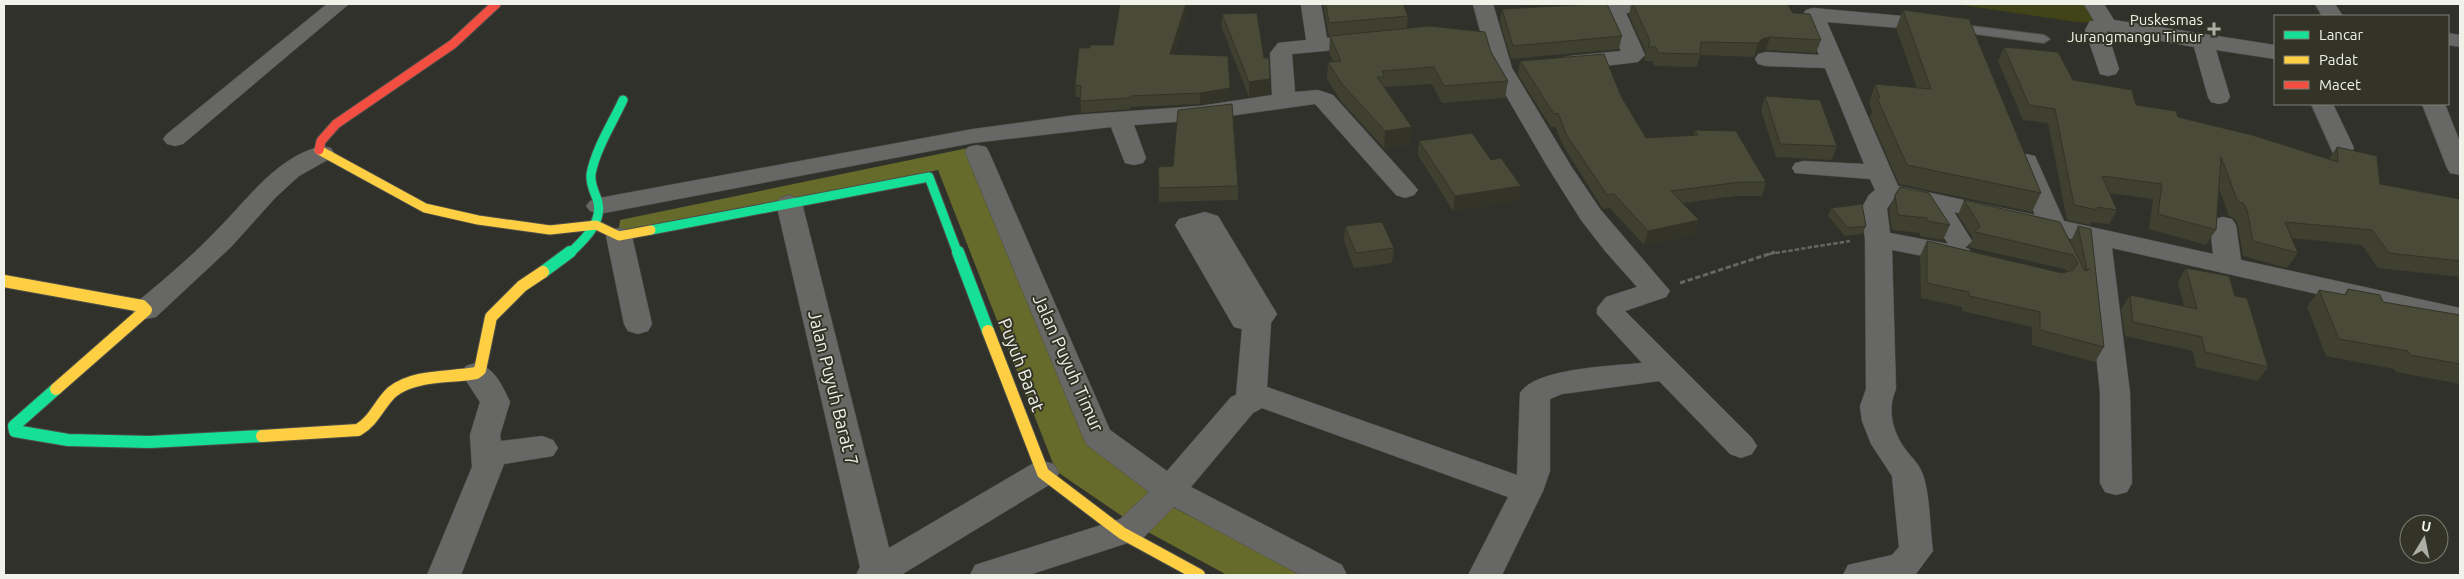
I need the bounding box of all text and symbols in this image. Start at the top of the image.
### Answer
place label: Puskesmas Jurangmangu Timur [2067,11,2203,45]
legend [2274,15,2449,105]
marker: Puskesmas Jurangmangu Timur [2207,22,2221,36]
text: Lancar [2319,26,2364,43]
text: Padat [2319,51,2358,68]
text: Macet [2319,76,2361,93]
street label: Jalan Puyuh Timur [1030,291,1108,435]
street label: Jalan Puyuh Barat 7 [805,308,863,467]
street label: Puyuh Barat [995,315,1049,414]
north arrow [2399,514,2449,564]
text: U [2420,517,2432,535]

